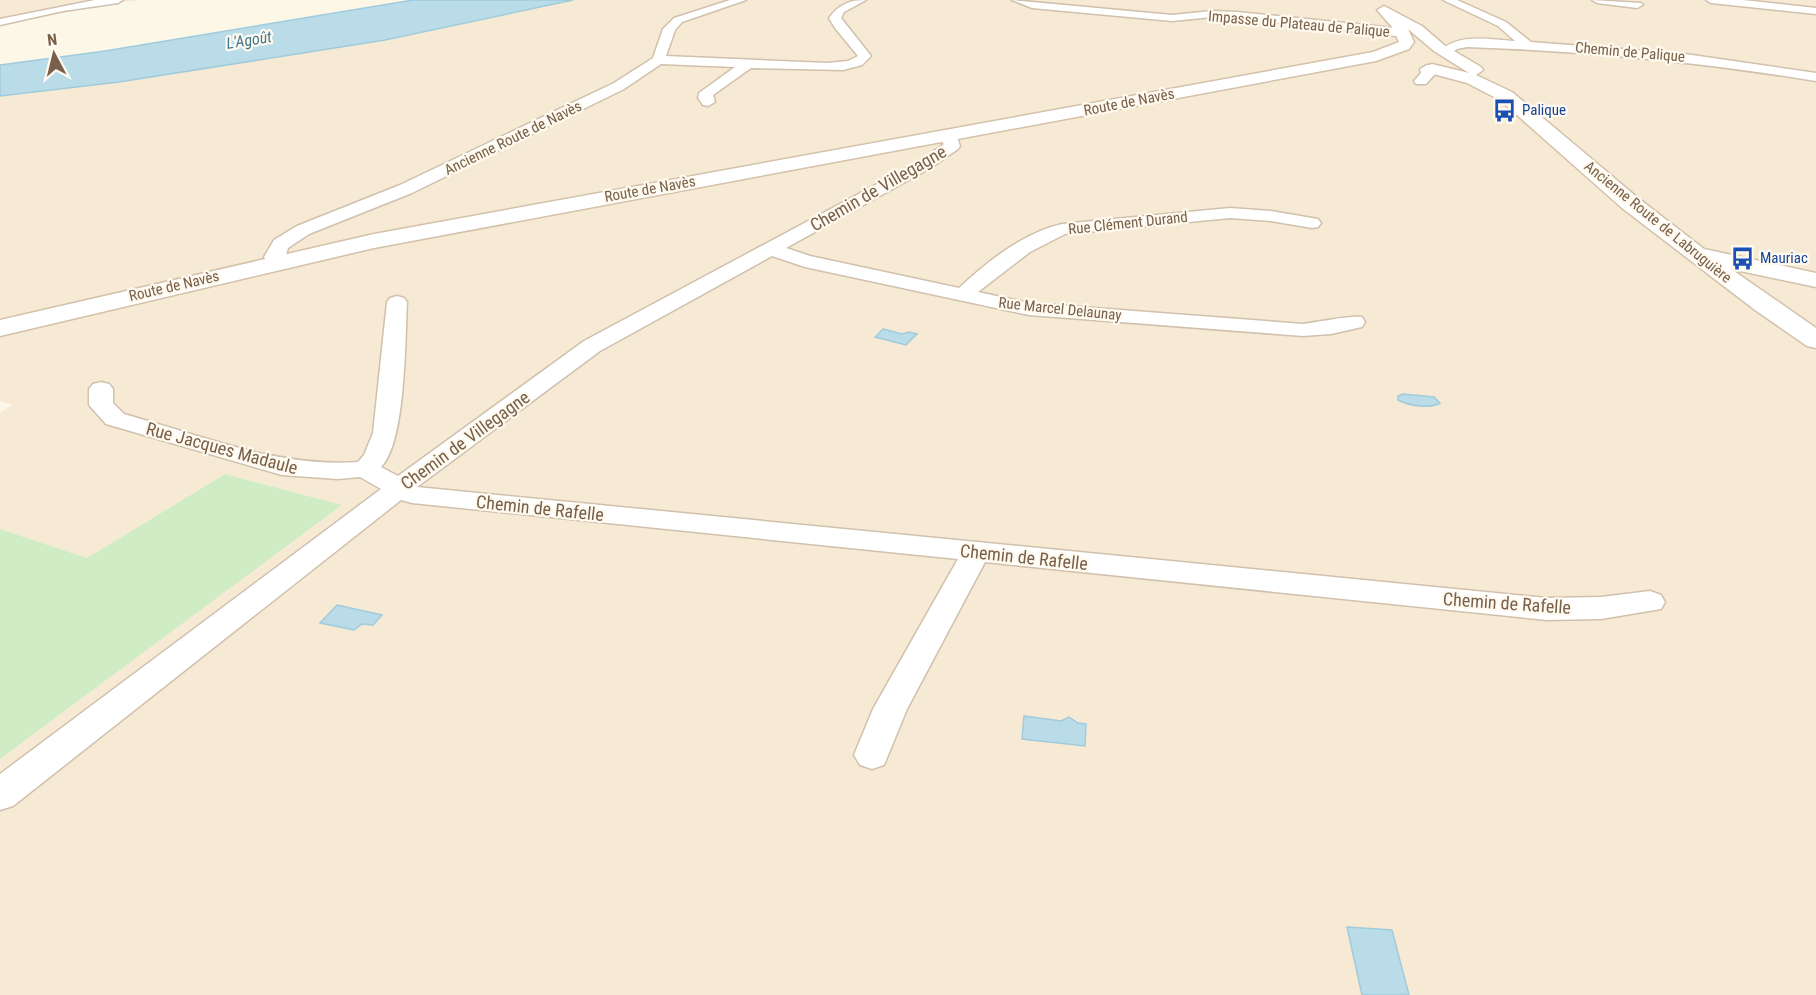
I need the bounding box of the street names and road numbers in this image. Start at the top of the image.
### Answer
street label: Impasse du Plateau de Palique [1207,7,1391,41]
street label: Chemin de Palique [1574,38,1686,66]
street label: Route de Navès [1082,84,1176,120]
street label: Ancienne Route de Navès [441,97,585,179]
street label: Chemin de Villegagne [806,140,950,236]
street label: Ancienne Route de Labruguière [1581,157,1735,287]
street label: Route de Navès [603,172,697,206]
street label: Rue Clément Durand [1067,208,1189,238]
street label: Route de Navès [127,267,221,305]
street label: Rue Marcel Delaunay [998,294,1122,324]
street label: Chemin de Villegagne [397,386,533,494]
street label: Rue Jacques Madaule [144,418,300,478]
street label: Chemin de Rafelle [475,491,605,525]
street label: Chemin de Rafelle [959,540,1089,574]
street label: Chemin de Rafelle [1442,588,1572,618]

